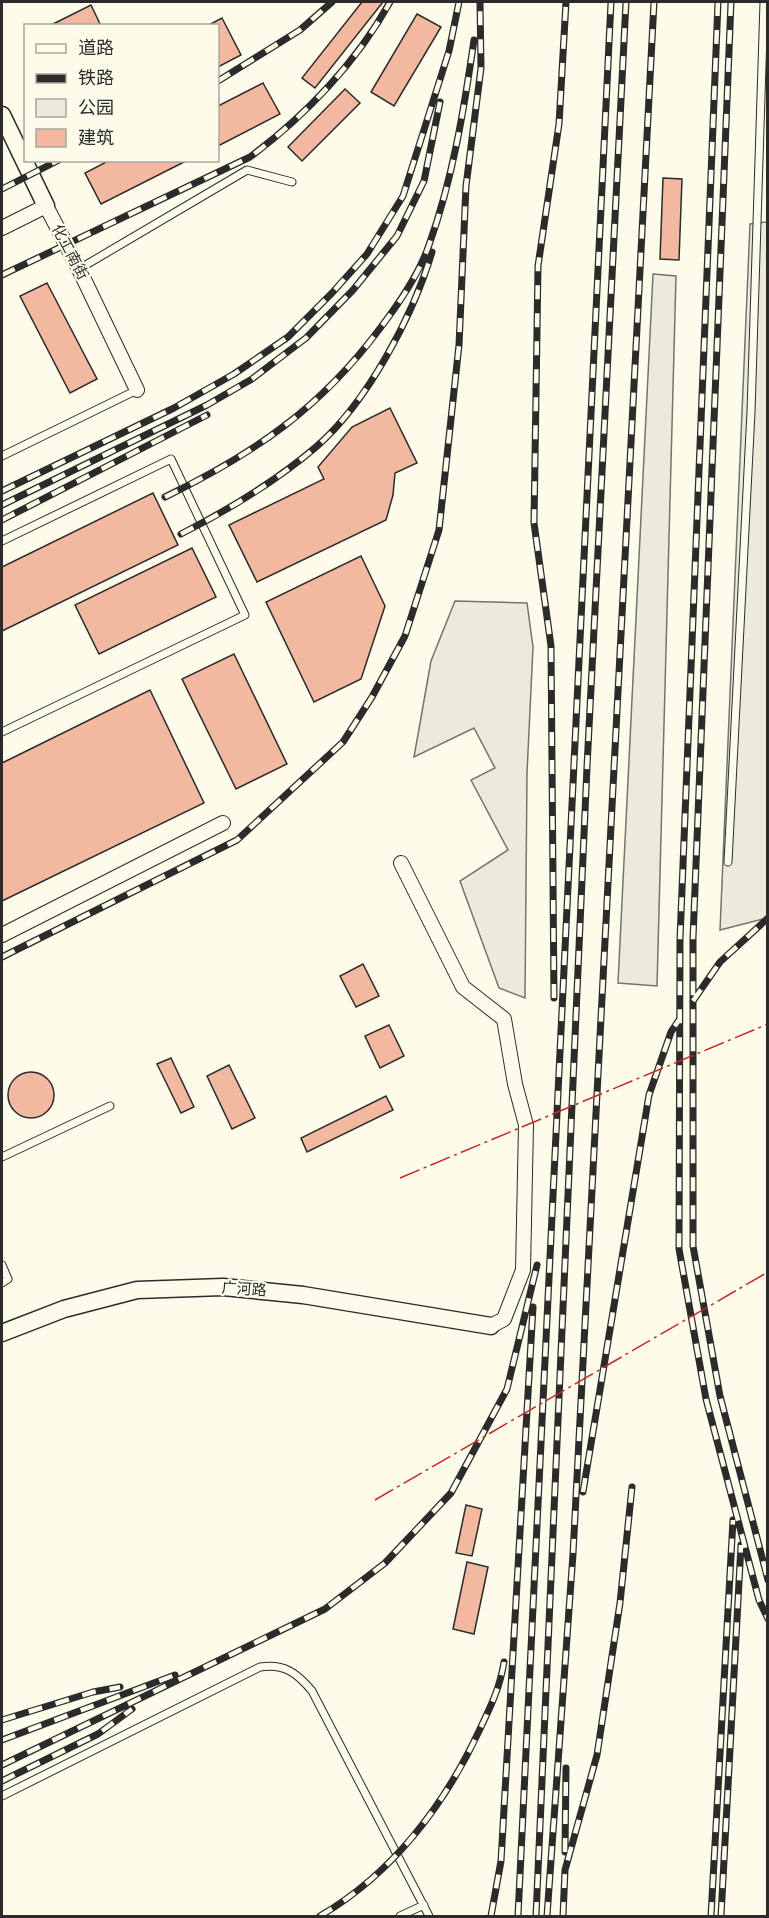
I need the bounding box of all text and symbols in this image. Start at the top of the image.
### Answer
legend [24,24,219,162]
text: 道路 [78,37,114,59]
text: 铁路 [78,67,114,89]
text: 公园 [78,97,114,119]
text: 建筑 [78,127,114,149]
street label: 化工南街 [48,221,92,283]
street label: 广河路 [221,1278,267,1300]

